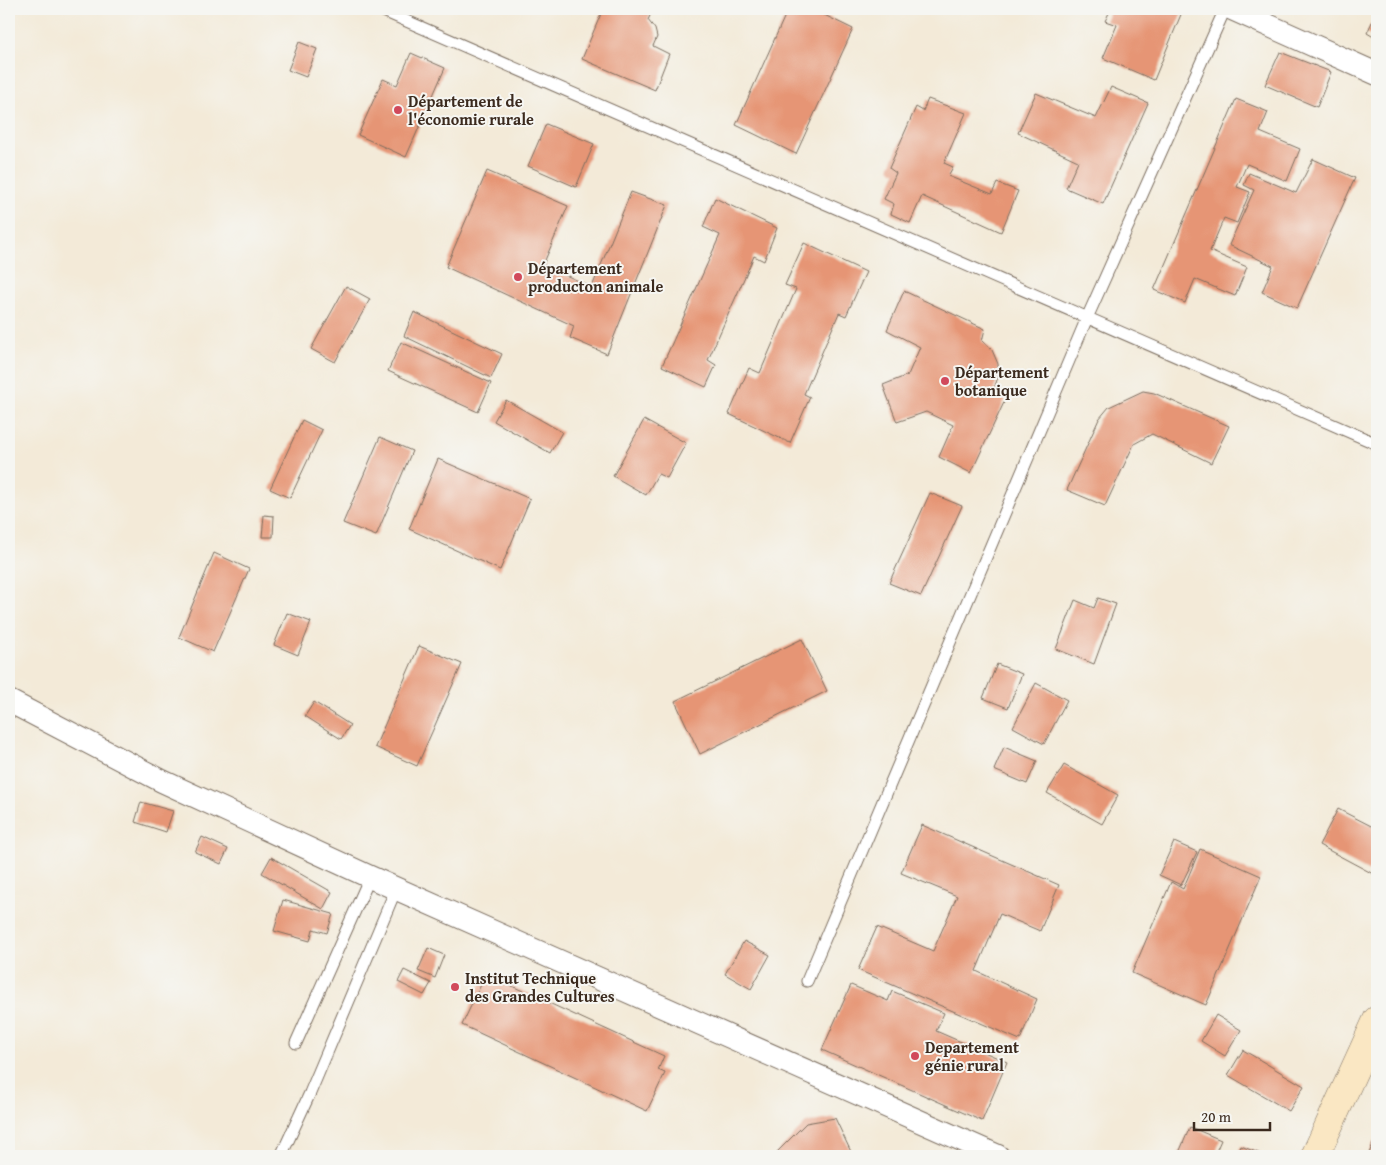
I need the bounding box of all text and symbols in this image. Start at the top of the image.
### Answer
place label: Département de l'économie rurale [408,89,534,131]
marker: Département de l'économie rurale [392,104,404,116]
place label: Département producton animale [528,256,664,298]
marker: Département producton animale [512,271,524,283]
place label: Département botanique [955,360,1049,402]
marker: Département botanique [939,375,951,387]
place label: Institut Technique des Grandes Cultures [465,966,615,1008]
marker: Institut Technique des Grandes Cultures [449,981,461,993]
place label: Departement génie rural [925,1035,1019,1077]
marker: Departement génie rural [909,1050,921,1062]
scale bar [1194,1100,1270,1132]
text: 20 m [1201,1106,1232,1127]

